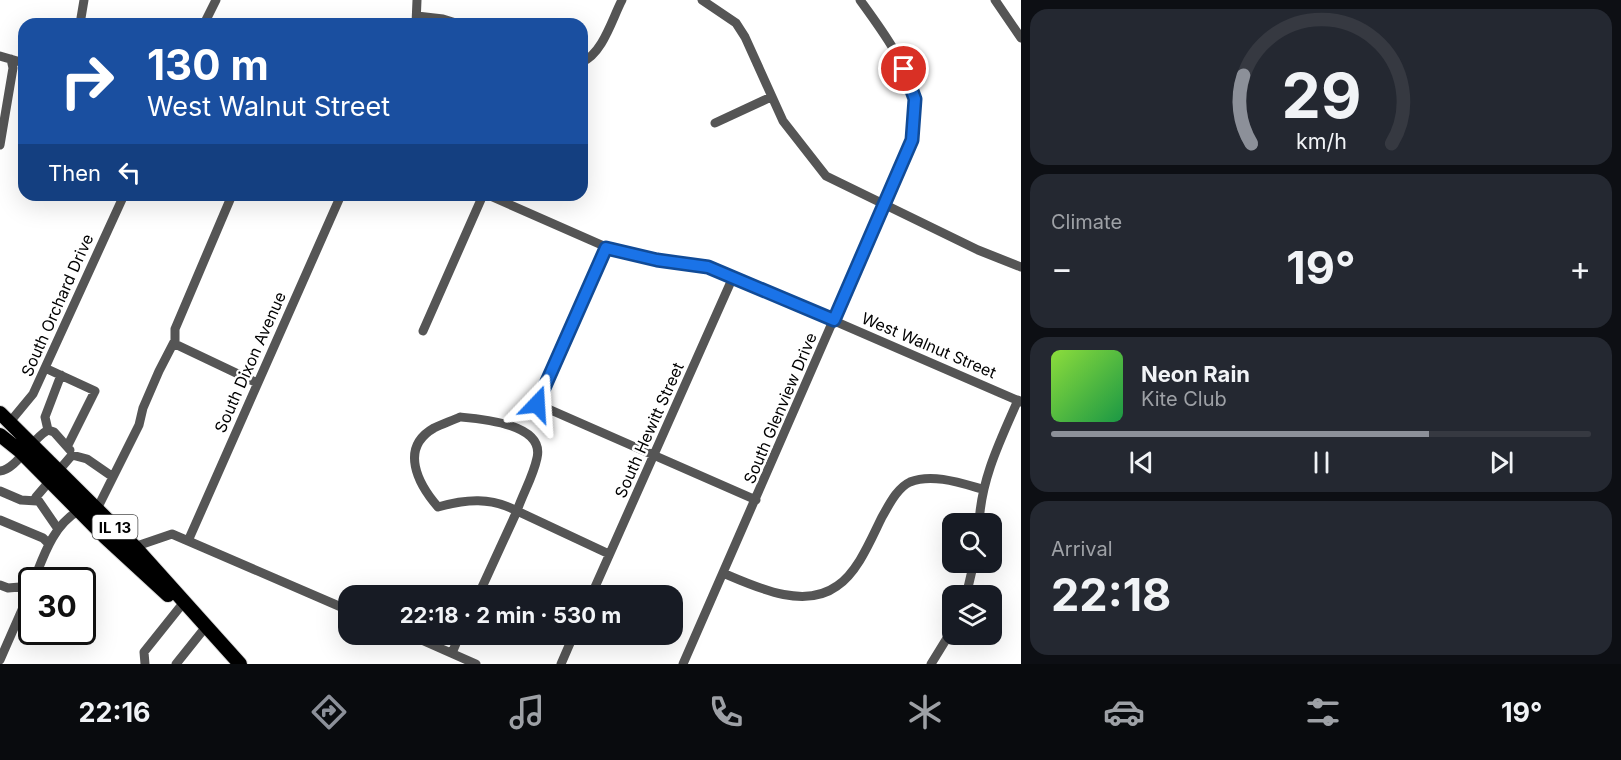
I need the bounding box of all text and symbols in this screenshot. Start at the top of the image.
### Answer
text: 130 m [147,39,269,90]
icon: right [48,42,126,120]
pin [878,43,929,94]
icon: arrive [887,52,920,85]
text: 29 [1281,58,1361,133]
text: West Walnut Street [147,90,390,123]
text: km/h [1296,128,1346,154]
icon: left [113,156,146,189]
text: Then [48,160,101,186]
text: Climate [1051,210,1122,234]
street label: South Orchard Drive [17,231,97,379]
text: 19° [1286,240,1356,295]
text: − [1051,248,1073,288]
text: + [1569,248,1591,288]
street label: South Dixon Avenue [210,288,290,436]
street label: West Walnut Street [859,308,999,382]
street label: South Glenview Drive [739,329,821,487]
street label: South Hewitt Street [610,359,688,501]
text: Neon Rain [1141,361,1250,387]
position arrow [505,372,569,436]
text: Kite Club [1141,387,1227,411]
icon: previous [1125,446,1158,479]
icon: pause [1305,446,1338,479]
icon: next [1485,446,1518,479]
map controls [942,513,1002,645]
button: search [942,513,1002,573]
road number: IL 13 [92,515,138,539]
text: Arrival [1051,537,1113,561]
speed limit sign: 30 [18,567,96,645]
text: 22:18 [1051,567,1171,622]
button: layers [942,585,1002,645]
text: 22:18 · 2 min · 530 m [400,602,621,628]
icon: directions [308,691,350,733]
icon: music [506,691,548,733]
icon: phone [705,691,747,733]
icon: climate [904,691,946,733]
icon: car [1103,691,1145,733]
icon: filters [1302,691,1344,733]
text: 22:16 [78,696,151,729]
text: 19° [1501,696,1542,729]

